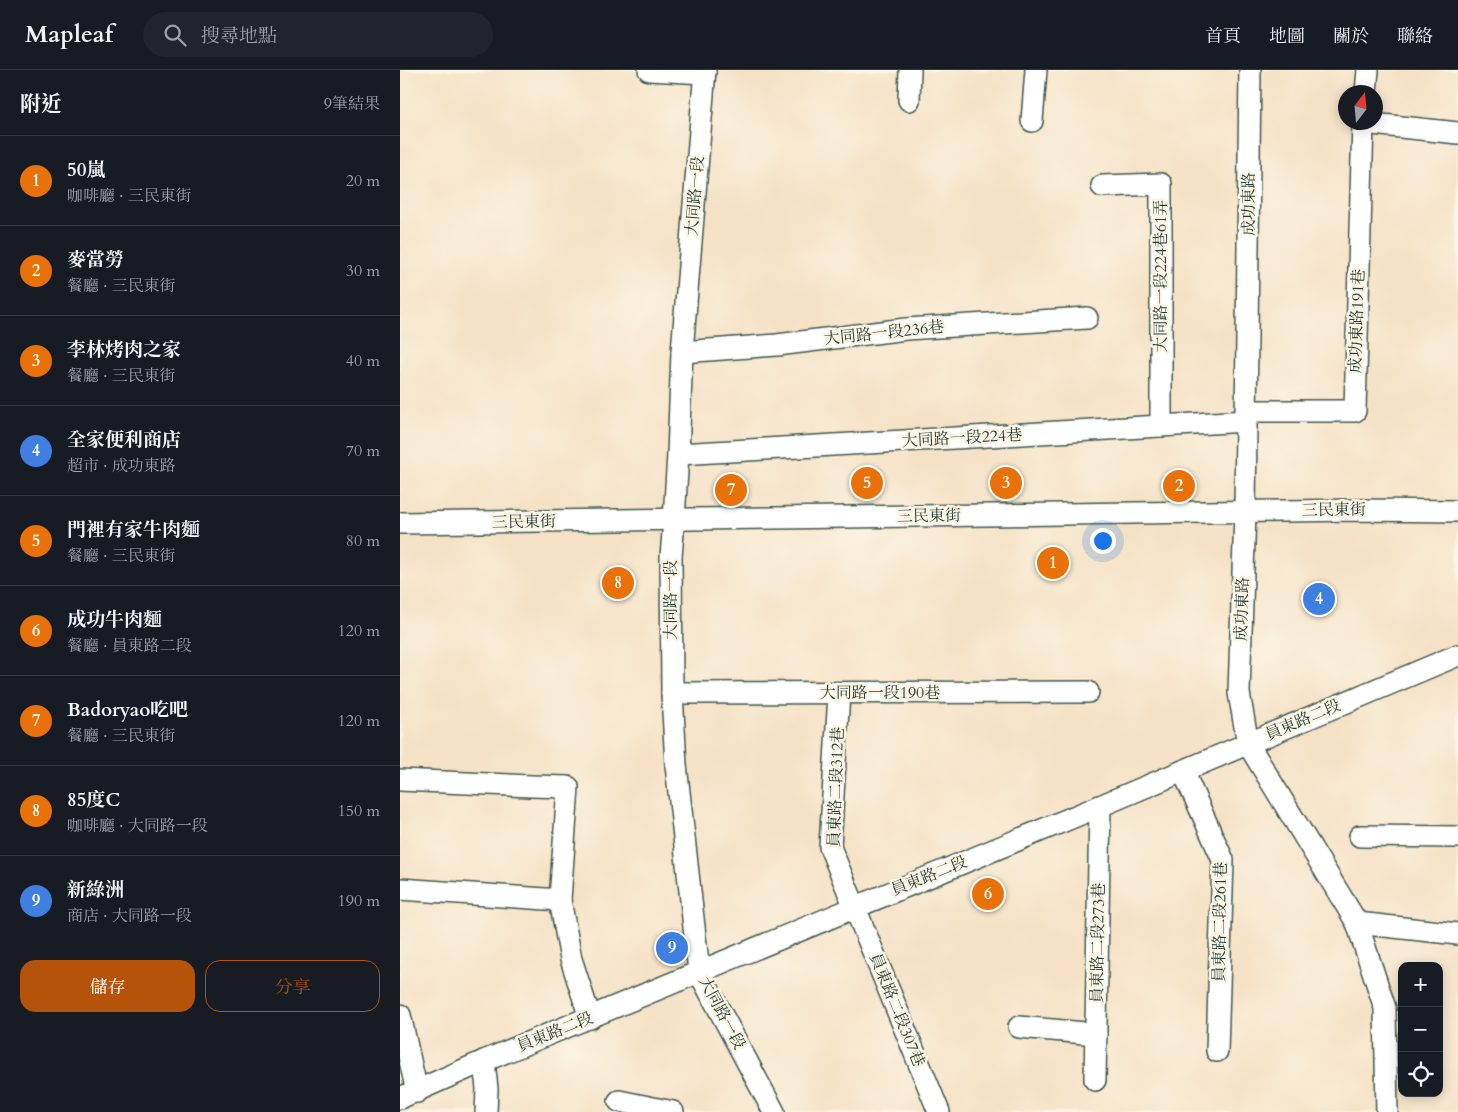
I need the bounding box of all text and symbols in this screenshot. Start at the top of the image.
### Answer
search box [143,12,493,57]
text: Mapleaf [25,18,113,51]
icon: search [161,21,189,49]
text: 搜尋地點 [201,23,277,49]
text: 首頁 [1205,24,1241,49]
text: 地圖 [1269,24,1305,49]
text: 關於 [1333,24,1369,49]
text: 聯絡 [1397,24,1433,49]
north arrow [1338,85,1383,130]
text: 附近 [20,90,62,119]
text: 9筆結果 [324,93,380,115]
street label: 大同路一段 [681,155,709,237]
text: 50嵐 [67,157,105,183]
text: 1 [32,170,40,192]
text: 20 m [346,170,380,192]
street label: 成功東路 [1238,172,1260,236]
text: 咖啡廳 · 三民東街 [67,185,192,207]
street label: 大同路一段224巷61弄 [1150,200,1172,352]
text: 麥當勞 [67,247,124,273]
text: 2 [32,260,40,282]
text: 30 m [346,260,380,282]
street label: 成功東路191巷 [1344,268,1370,374]
text: 餐廳 · 三民東街 [67,275,176,297]
street label: 大同路一段236巷 [823,316,945,350]
text: 李林烤肉之家 [67,337,181,363]
text: 3 [32,350,40,372]
text: 40 m [346,350,380,372]
text: 餐廳 · 三民東街 [67,365,176,387]
street label: 大同路一段224巷 [901,424,1023,452]
text: 全家便利商店 [67,427,181,453]
text: 4 [32,440,40,462]
text: 70 m [346,440,380,462]
text: 超市 · 成功東路 [67,455,176,477]
pin: 5 [851,464,883,502]
pin: 3 [990,464,1022,502]
pin: 2 [1163,467,1195,505]
pin: 7 [715,471,747,509]
street label: 三民東街 [1302,498,1366,522]
street label: 三民東街 [897,504,961,528]
street label: 三民東街 [492,510,556,534]
text: 門裡有家牛肉麵 [67,517,200,543]
your location [1090,528,1116,554]
text: 5 [32,530,40,552]
text: 80 m [346,530,380,552]
pin: 1 [1037,544,1069,582]
text: 餐廳 · 三民東街 [67,545,176,567]
street label: 大同路一段 [660,560,682,640]
pin: 8 [602,564,634,602]
street label: 成功東路 [1230,577,1254,641]
pin: 4 [1303,580,1335,618]
text: 成功牛肉麵 [67,607,162,633]
text: 6 [32,620,40,642]
text: 120 m [338,620,380,642]
text: 餐廳 · 員東路二段 [67,635,192,657]
street label: 大同路一段190巷 [820,682,940,704]
street label: 員東路二段 [1262,694,1344,746]
text: Badoryao吃吧 [67,697,188,723]
text: 7 [32,710,40,732]
text: 120 m [338,710,380,732]
text: 餐廳 · 三民東街 [67,725,176,747]
street label: 員東路二段312巷 [823,726,849,848]
text: 85度C [67,787,120,813]
text: 8 [32,800,40,822]
text: 150 m [338,800,380,822]
text: 咖啡廳 · 大同路一段 [67,815,208,837]
street label: 員東路二段 [888,851,970,901]
street label: 員東路二段261巷 [1208,862,1232,982]
pin: 6 [972,875,1004,913]
text: 新綠洲 [67,877,124,903]
street label: 員東路二段273巷 [1086,883,1110,1003]
text: 9 [32,890,40,912]
text: 190 m [338,890,380,912]
text: 商店 · 大同路一段 [67,905,192,927]
pin: 9 [656,929,688,967]
street label: 員東路二段307巷 [864,950,930,1070]
button: 儲存 [20,960,195,1012]
button: 分享 [205,960,380,1012]
map controls [1398,962,1443,1097]
button: + [1398,962,1443,1007]
street label: 大同路一段 [694,973,750,1053]
street label: 員東路二段 [514,1007,596,1057]
button: − [1398,1007,1443,1052]
button: locate [1398,1052,1443,1097]

